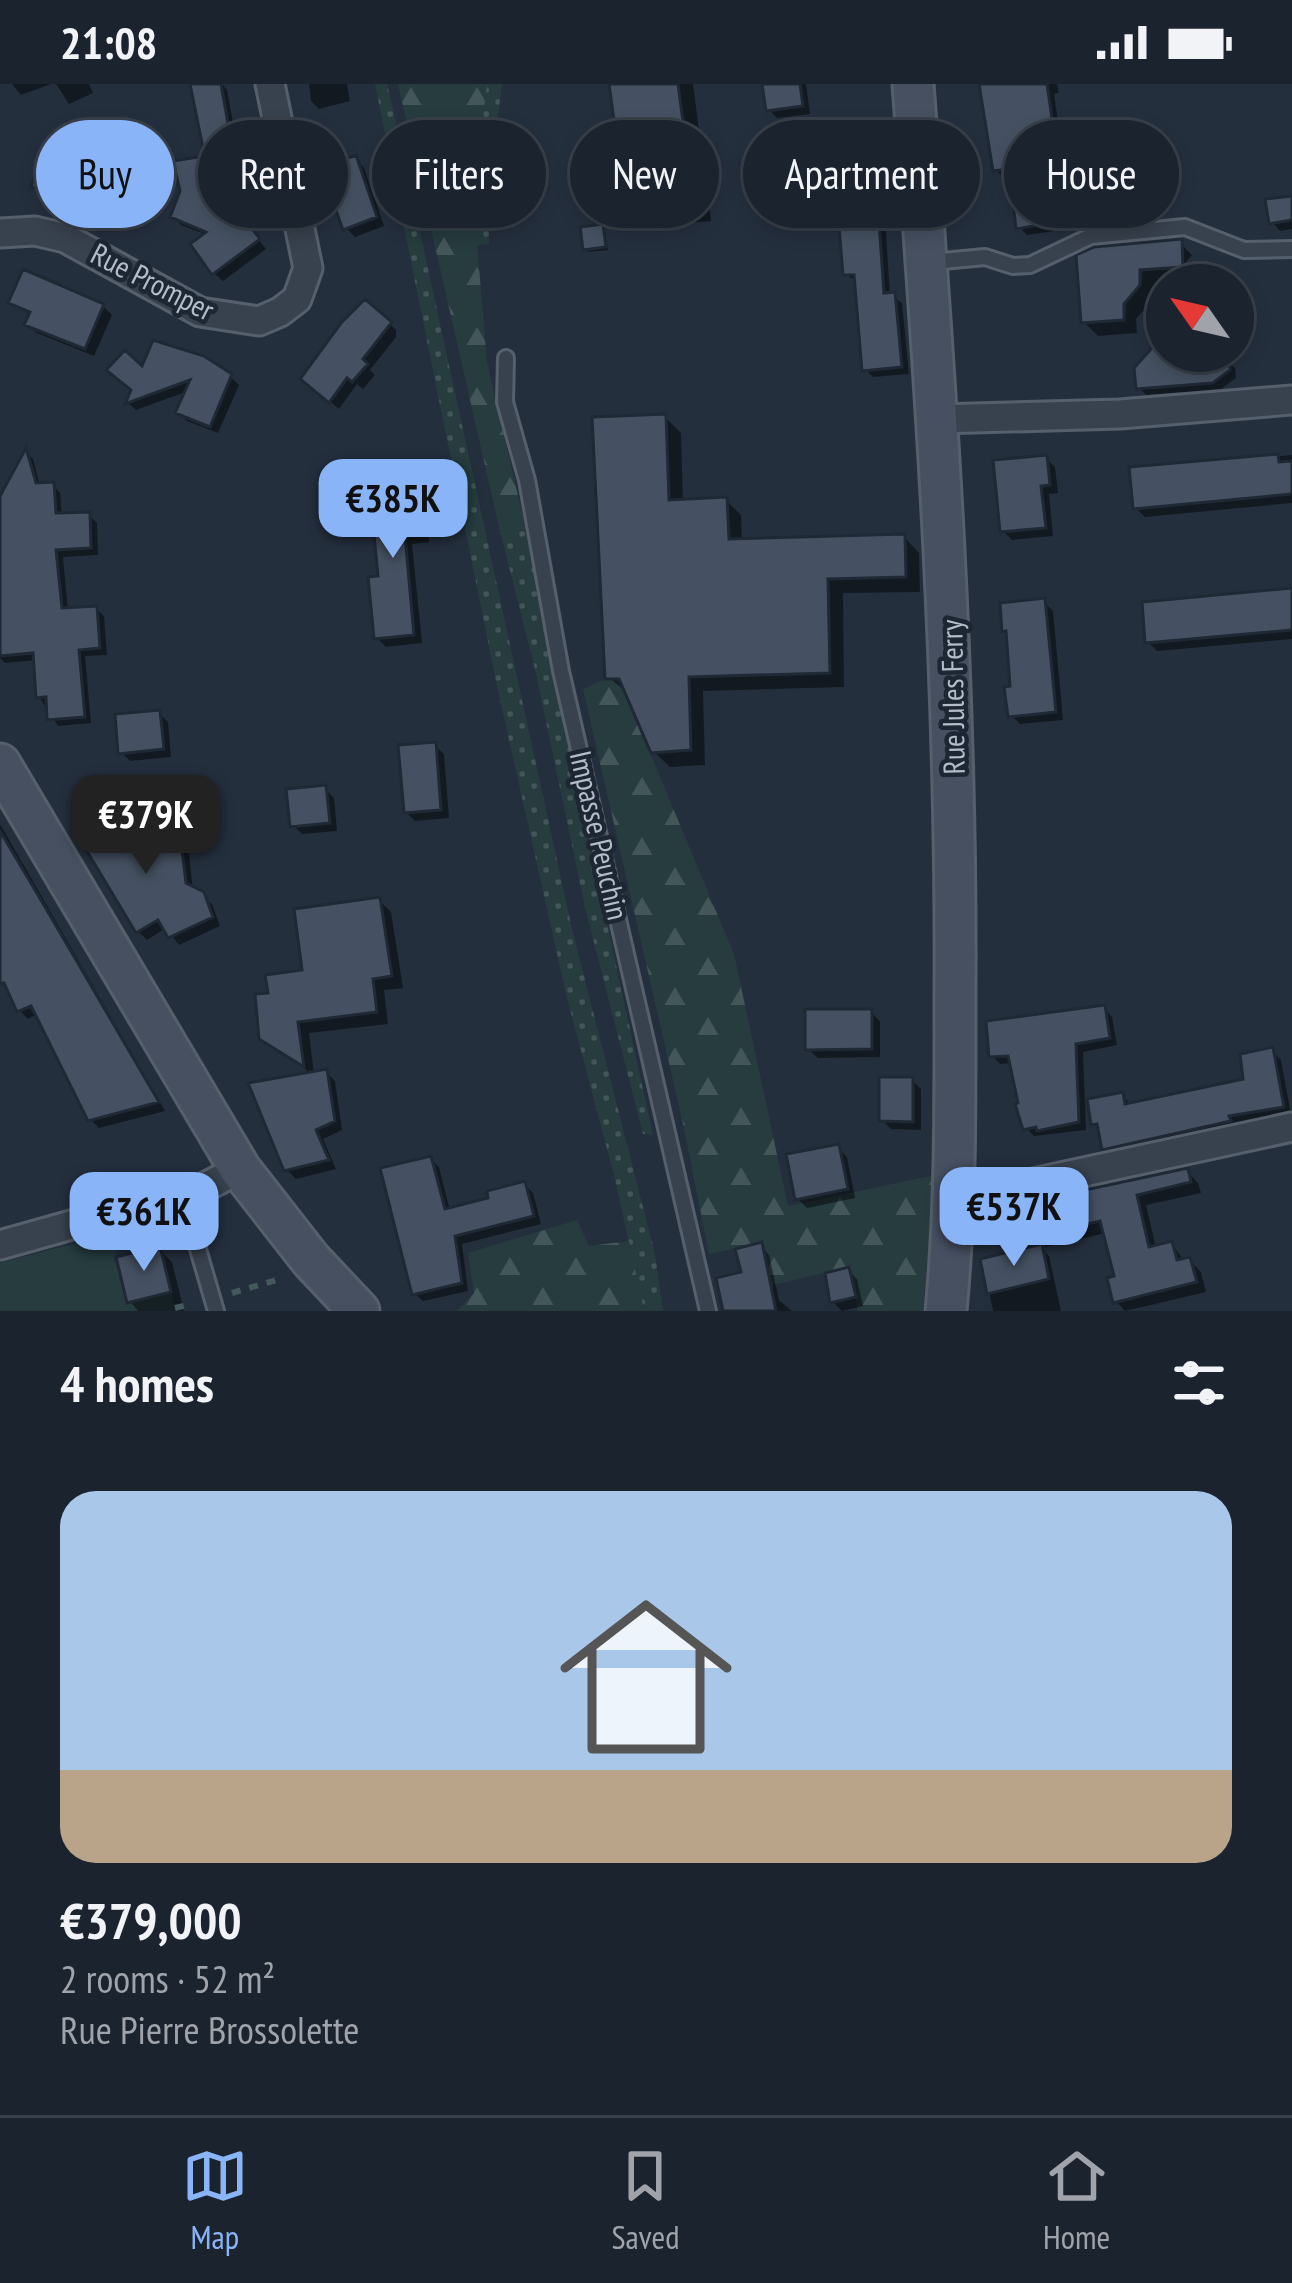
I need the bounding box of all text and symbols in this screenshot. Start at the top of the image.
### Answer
text: 21:08 [60,13,157,71]
chip: Buy [36,120,174,228]
chip: Rent [198,120,348,228]
chip: Filters [372,120,546,228]
chip: New [570,120,719,228]
chip: Apartment [743,120,980,228]
chip: House [1004,120,1179,228]
street label: Rue Promper [85,233,222,329]
north arrow [1146,264,1254,372]
map controls [1146,264,1254,372]
pin: €385K [309,459,477,561]
text: €385K [346,472,440,523]
street label: Rue Jules Ferry [931,619,973,775]
street label: Impasse Peuchin [562,747,638,923]
pin: €379K [62,775,230,877]
text: €379K [99,788,193,839]
pin: €537K [930,1167,1098,1269]
pin: €361K [60,1172,228,1274]
text: €537K [967,1180,1061,1231]
text: €361K [97,1185,191,1236]
text: 4 homes [60,1350,214,1416]
icon: filters [1166,1350,1232,1416]
icon: home [538,1569,754,1785]
text: €379,000 [60,1887,242,1953]
text: 2 rooms · 52 m² [60,1953,275,2004]
text: Rue Pierre Brossolette [60,2004,359,2055]
tab: Map [182,2143,248,2258]
tab: Saved [611,2143,679,2258]
tab: Home [1043,2143,1110,2258]

